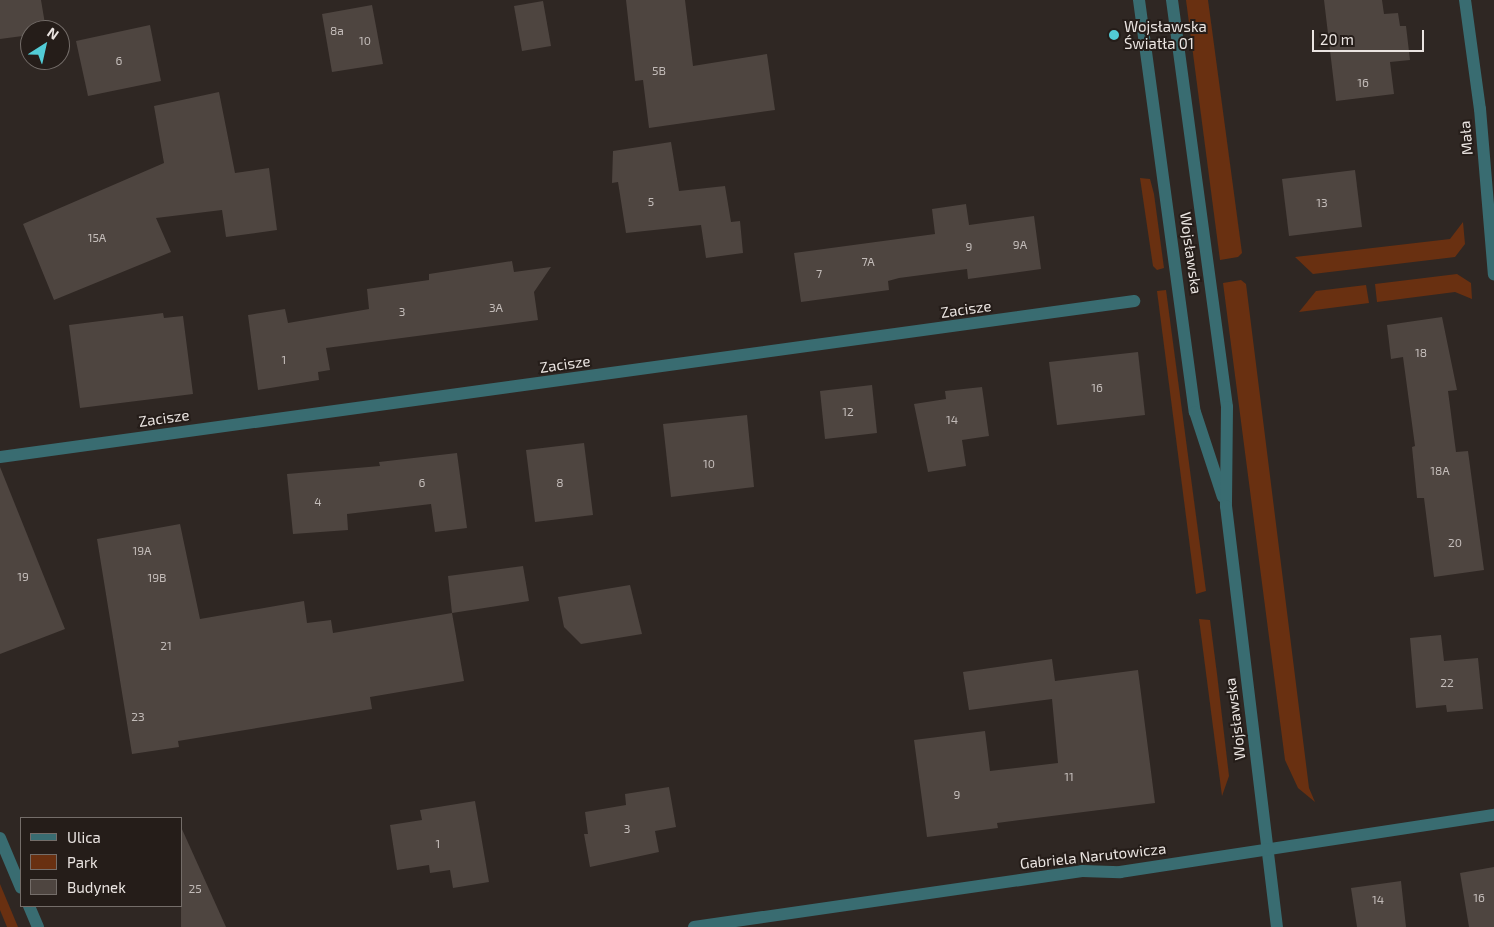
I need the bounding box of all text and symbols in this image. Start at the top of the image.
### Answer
place label: Wojsławska Światła 01 [1124,17,1207,52]
north arrow [20,20,70,70]
scale bar [1314,20,1426,52]
text: N [44,23,62,43]
house number: 8a [330,24,344,38]
marker: Wojsławska Światła 01 [1108,29,1120,41]
text: 20 m [1320,30,1354,48]
house number: 10 [359,34,371,48]
house number: 6 [116,54,122,68]
house number: 5B [652,64,666,78]
house number: 16 [1357,76,1369,90]
street label: Mała [1456,120,1476,156]
house number: 5 [648,195,654,209]
house number: 13 [1316,196,1328,210]
street label: Wojsławska [1176,211,1206,295]
house number: 15A [88,231,106,245]
house number: 9A [1013,238,1027,252]
house number: 9 [966,240,972,254]
house number: 7A [861,255,875,269]
house number: 7 [816,267,822,281]
street label: Zacisze [939,297,993,321]
house number: 3A [489,301,503,315]
house number: 3 [399,305,405,319]
house number: 18 [1415,346,1427,360]
street label: Zacisze [538,352,592,376]
house number: 1 [282,353,286,367]
house number: 16 [1091,381,1103,395]
house number: 12 [842,405,854,419]
street label: Zacisze [137,406,191,430]
house number: 14 [946,413,958,427]
house number: 10 [703,457,715,471]
house number: 18A [1430,464,1450,478]
house number: 6 [419,476,425,490]
house number: 8 [556,476,564,490]
house number: 4 [314,495,322,509]
house number: 20 [1448,536,1462,550]
house number: 19A [132,544,152,558]
house number: 19 [17,570,29,584]
house number: 19B [147,571,167,585]
house number: 21 [160,639,172,653]
house number: 22 [1440,676,1454,690]
street label: Wojsławska [1221,677,1249,761]
house number: 23 [131,710,145,724]
house number: 11 [1064,770,1074,784]
house number: 9 [954,788,960,802]
legend [20,817,182,907]
house number: 3 [624,822,630,836]
text: Ulica [67,828,101,846]
house number: 1 [436,837,440,851]
street label: Gabriela Narutowicza [1019,839,1167,873]
text: Park [67,853,98,871]
text: Budynek [67,878,126,896]
house number: 25 [188,882,202,896]
house number: 16 [1473,891,1485,905]
house number: 14 [1372,893,1384,907]

